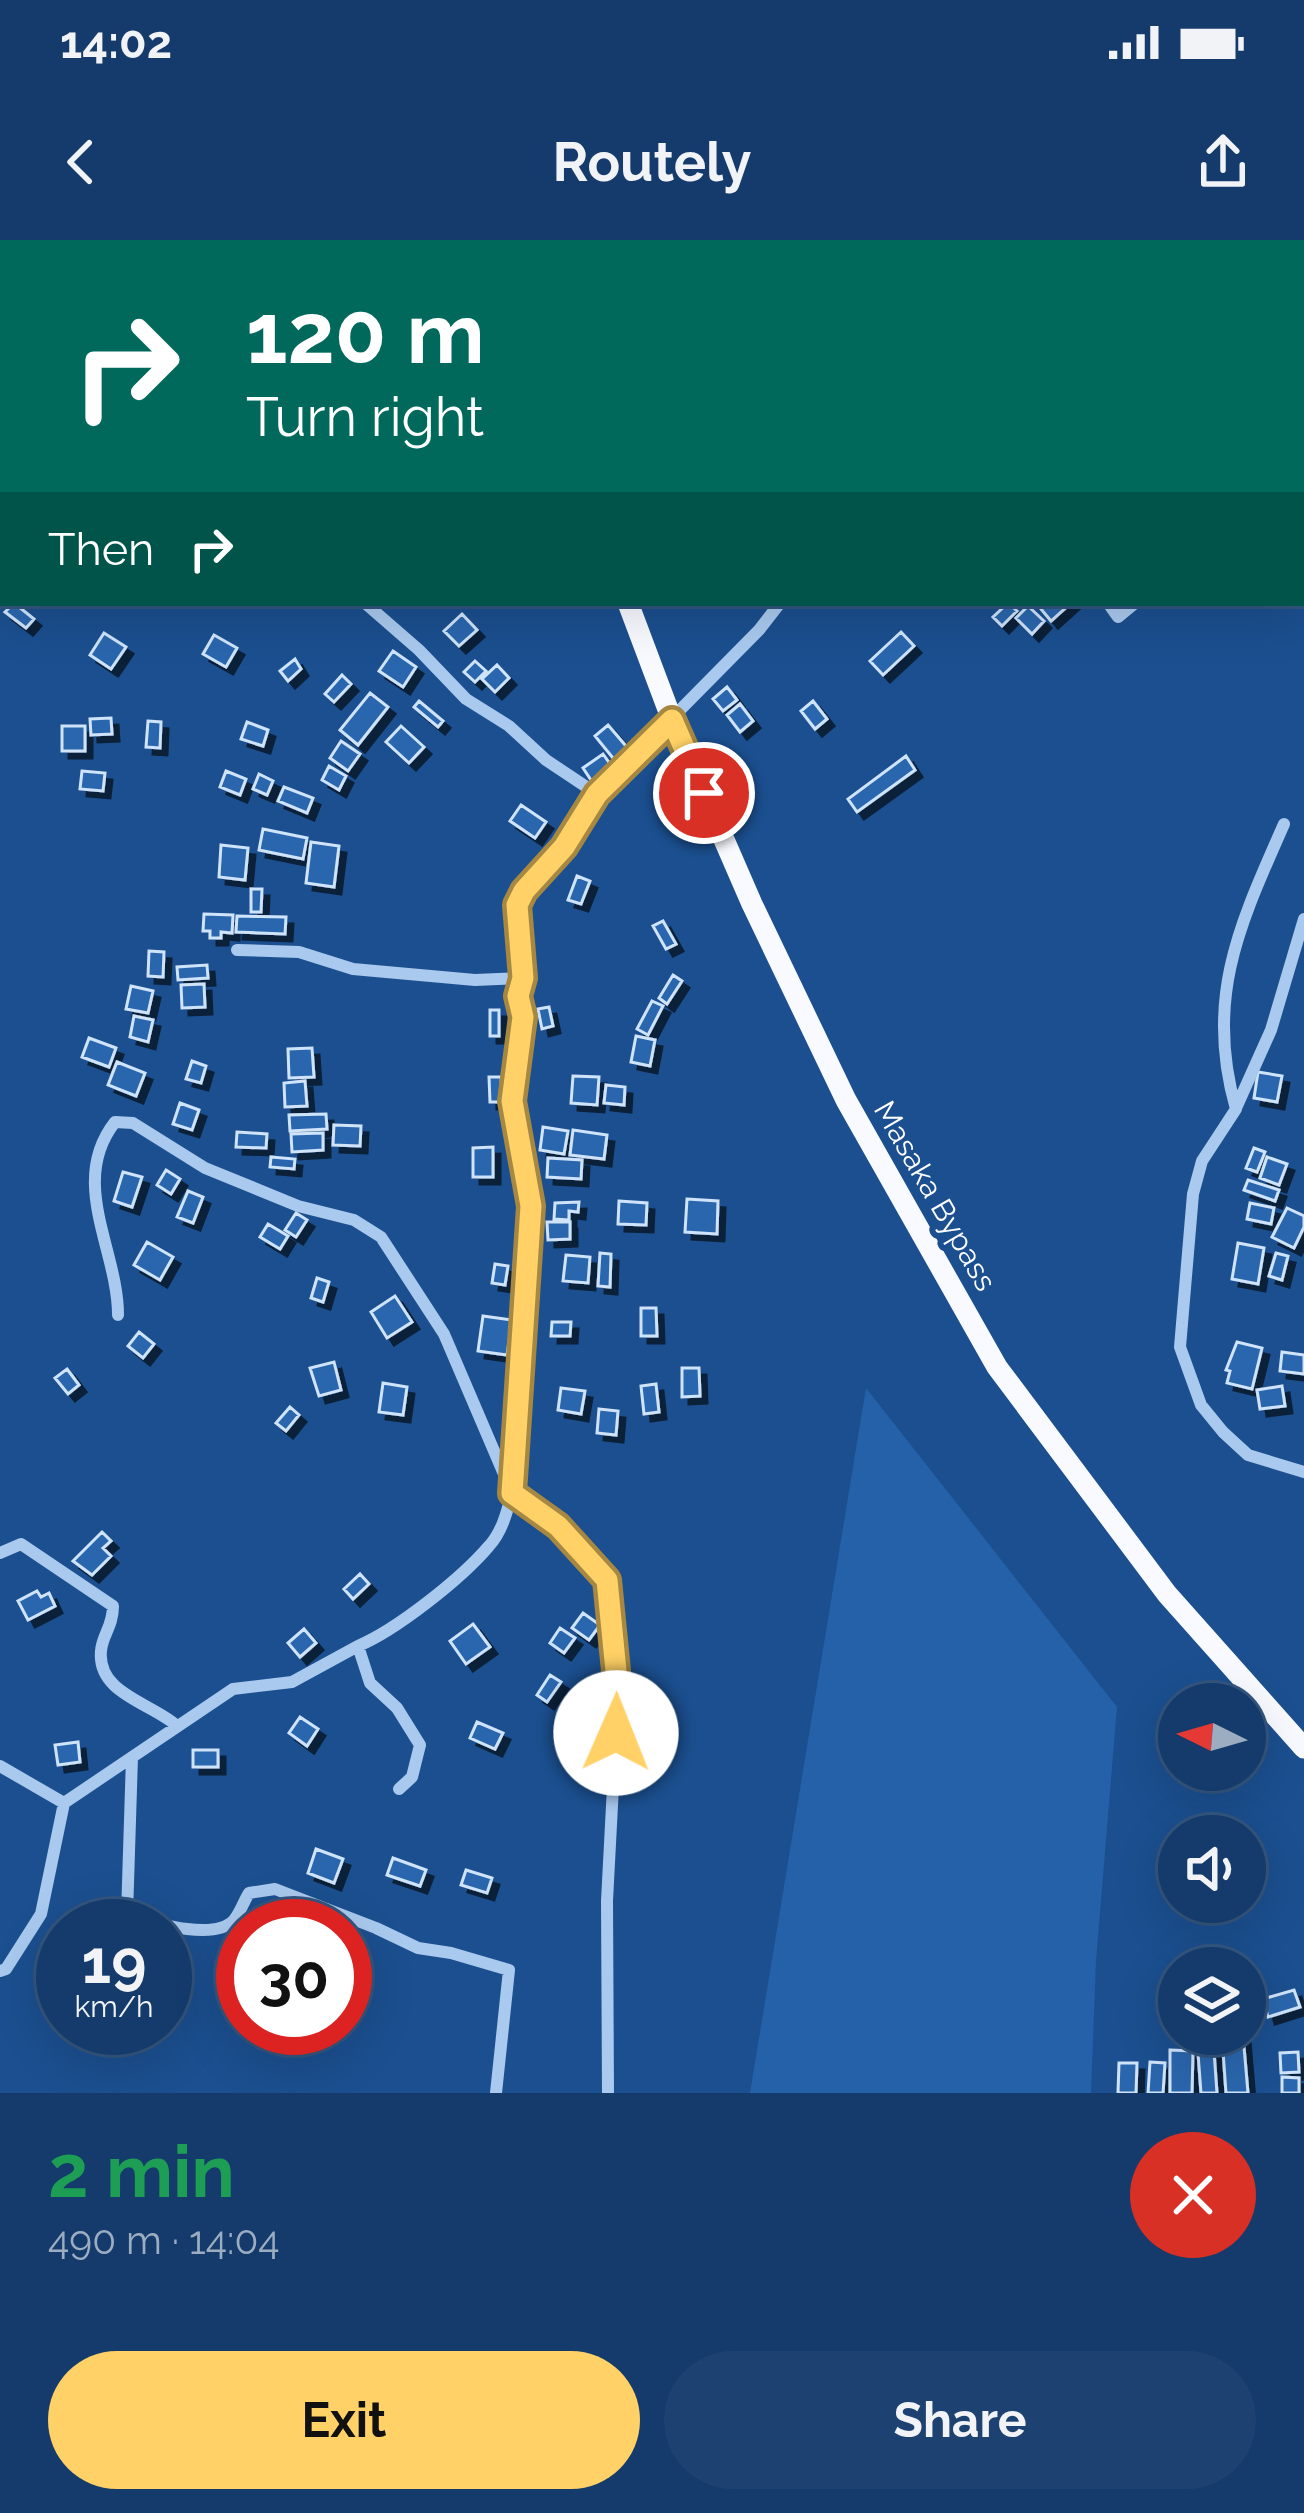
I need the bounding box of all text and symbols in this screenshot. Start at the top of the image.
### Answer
text: 14:02 [60,16,172,69]
icon: back [48,129,114,195]
icon: share [1190,129,1256,195]
text: Routely [552,130,752,194]
text: 120 m [246,284,485,383]
icon: right [48,288,204,444]
text: Turn right [246,385,484,449]
icon: right [178,516,244,582]
text: Then [48,523,154,576]
pin [653,742,755,844]
icon: arrive [671,760,737,826]
street label: Masaka Bypass [867,1095,1004,1297]
position arrow [553,1670,679,1796]
north arrow [1158,1683,1266,1791]
map controls [1158,1683,1266,2055]
button: sound [1158,1815,1266,1923]
speed limit sign: 30 [216,1899,372,2055]
text: 19 [82,1927,146,1997]
button: layers [1158,1947,1266,2055]
text: km/h [74,1989,154,2024]
text: 2 min [48,2129,235,2214]
button: close [1130,2132,1256,2258]
text: 490 m · 14:04 [48,2217,280,2263]
button: Exit [48,2351,640,2489]
button: Share [664,2351,1256,2489]

